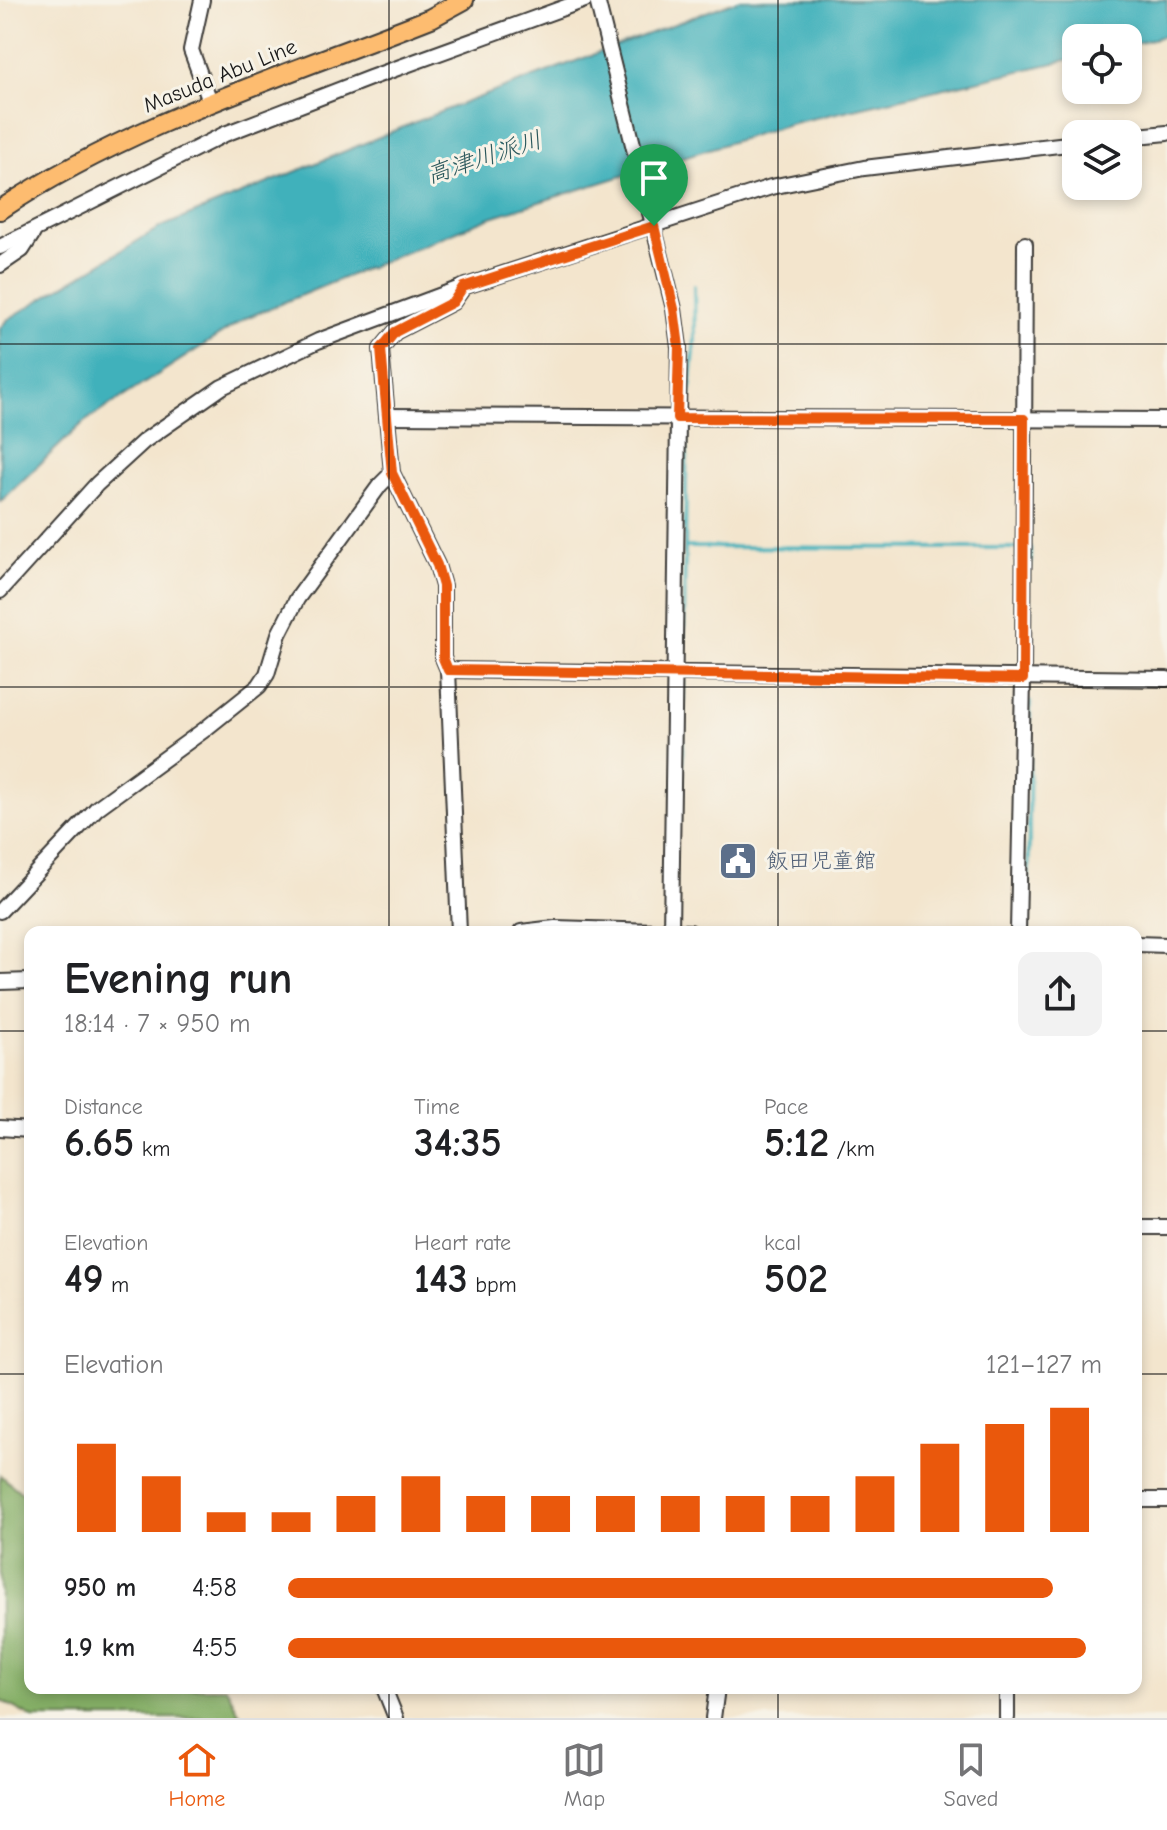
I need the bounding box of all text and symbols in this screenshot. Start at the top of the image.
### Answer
map controls [1062,24,1142,200]
button: locate [1062,24,1142,104]
street label: Masuda Abu Line [140,33,300,119]
button: layers [1062,120,1142,200]
water label: 高津川派川 [423,125,545,189]
pin [620,144,688,226]
icon: arrive [632,156,676,200]
public building icon: 飯田児童館 [717,840,759,882]
place label: 飯田児童館 [766,848,876,874]
button: share [1018,952,1102,1036]
text: Evening run [64,953,292,1004]
text: 18:14 · 7 × 950 m [64,1009,251,1039]
text: Distance [64,1094,143,1120]
text: Time [414,1094,460,1120]
text: Pace [764,1094,808,1120]
text: 6.65 [64,1120,134,1166]
text: 34:35 [414,1120,502,1166]
text: 5:12 [764,1120,829,1166]
text: km [134,1136,171,1162]
text: /km [829,1136,875,1162]
text: Elevation [64,1230,148,1256]
text: Heart rate [414,1230,511,1256]
text: kcal [764,1230,801,1256]
text: 49 [64,1256,104,1302]
text: 143 [414,1256,468,1302]
text: 502 [764,1256,828,1302]
text: m [104,1272,129,1298]
text: bpm [468,1272,517,1298]
text: Elevation [64,1350,164,1380]
text: 121–127 m [986,1350,1102,1380]
text: 950 m [64,1573,136,1603]
text: 4:58 [192,1573,237,1603]
text: 1.9 km [64,1633,135,1663]
text: 4:55 [192,1633,237,1663]
tab: Home [169,1738,225,1812]
tab: Map [562,1738,606,1812]
tab: Saved [944,1738,998,1812]

